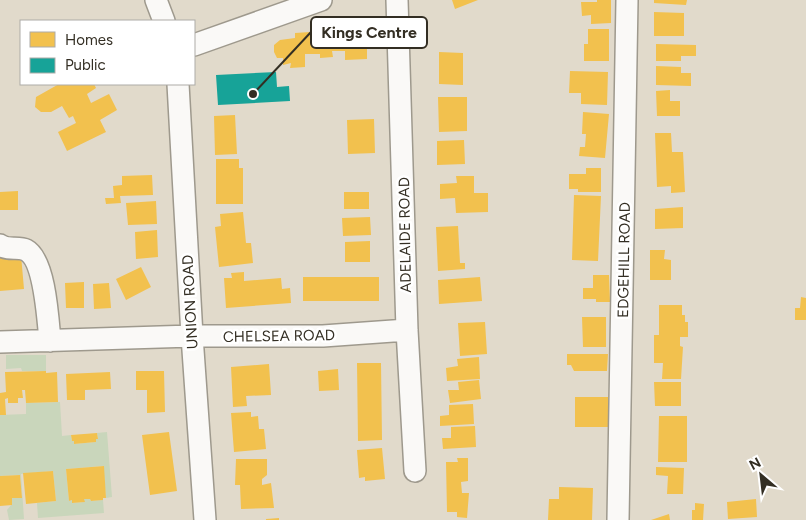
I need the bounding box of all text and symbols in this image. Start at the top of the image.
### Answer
callout: Kings Centre [311,17,427,48]
legend [20,20,195,85]
text: Kings Centre [321,23,417,42]
text: Homes [65,31,113,49]
text: Public [65,56,106,74]
street label: ADELAIDE ROAD [395,177,415,293]
street label: EDGEHILL ROAD [614,202,634,318]
street label: UNION ROAD [179,254,201,350]
street label: CHELSEA ROAD [223,326,335,346]
north arrow [736,450,786,500]
text: N [746,454,764,474]

